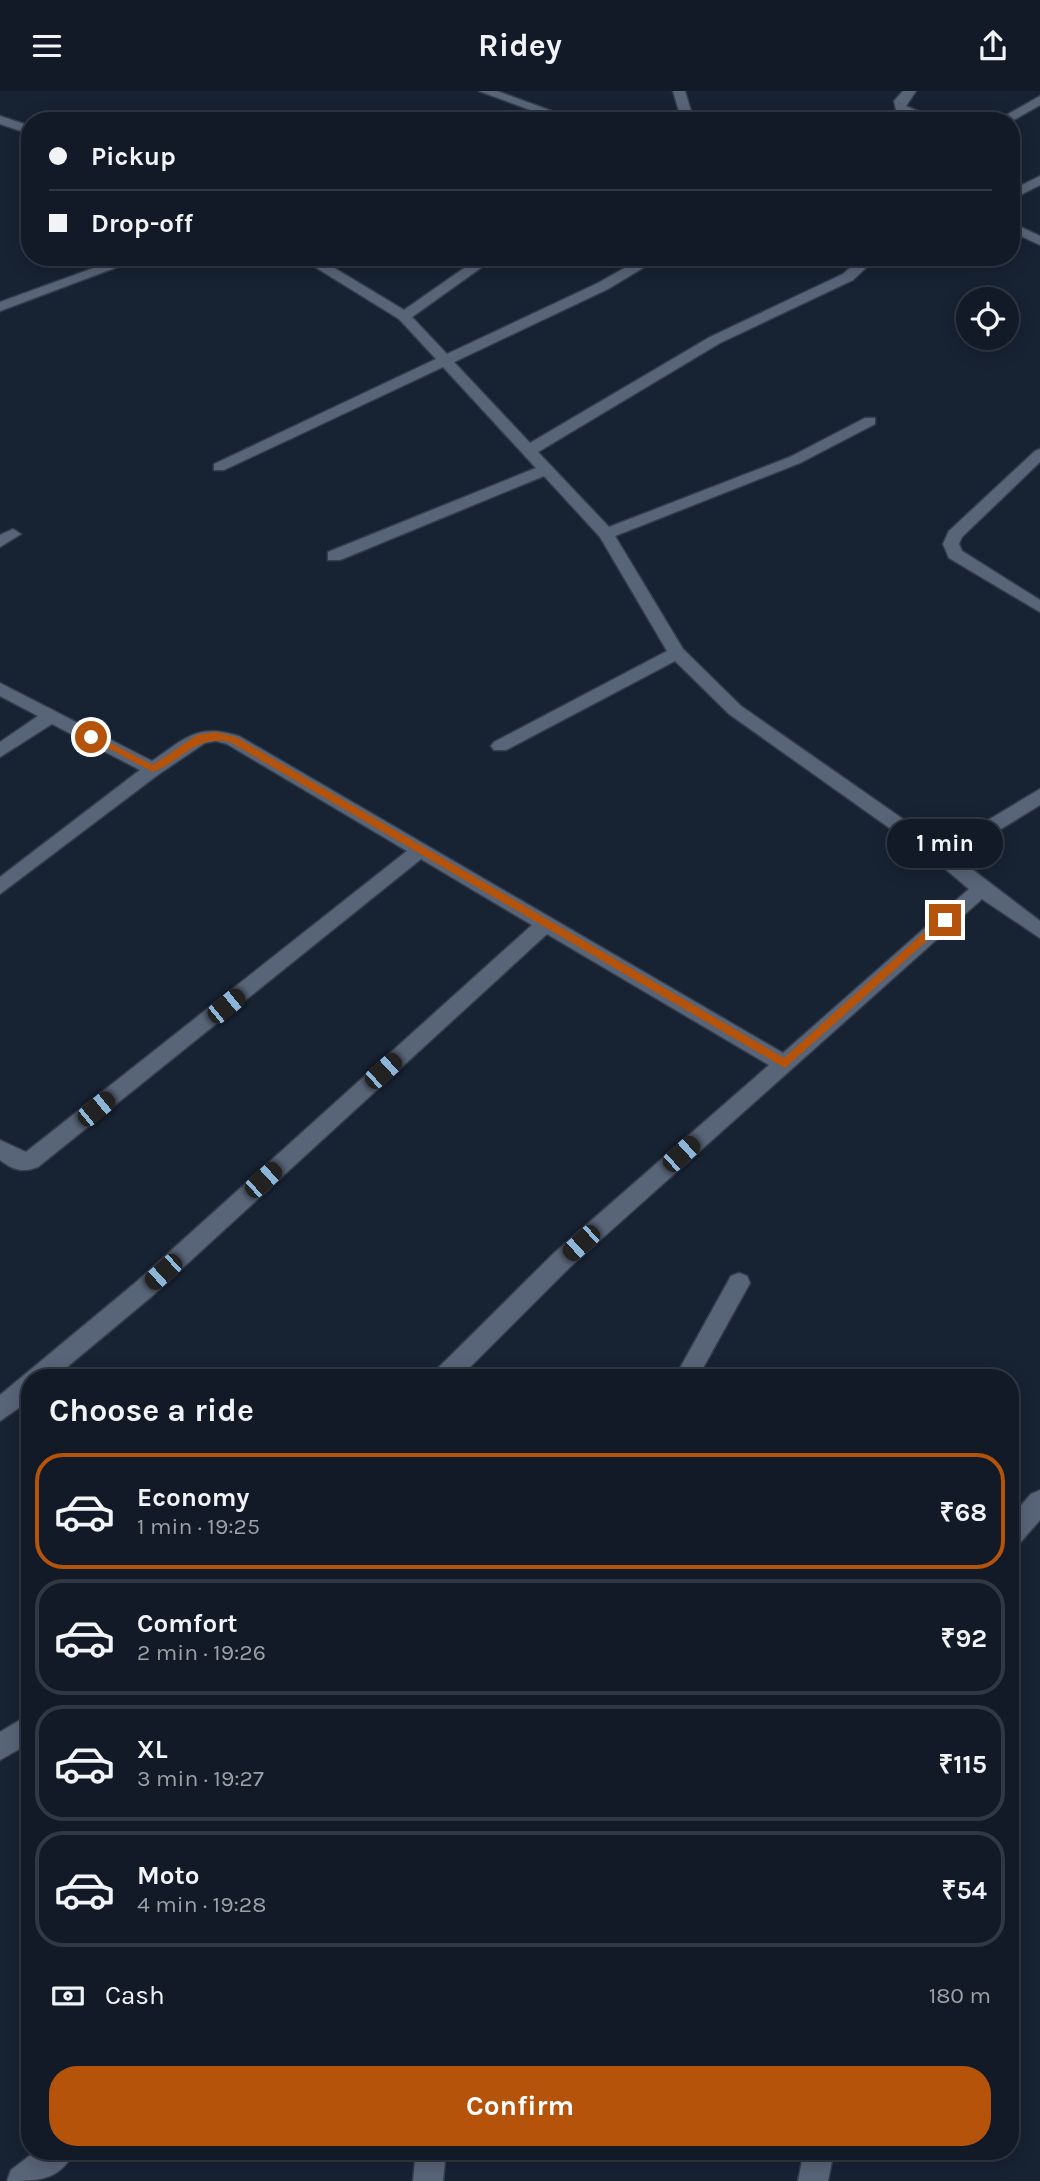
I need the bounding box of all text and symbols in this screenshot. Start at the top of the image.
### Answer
icon: menu [28,27,66,65]
text: Ridey [478,27,562,64]
icon: share [974,27,1012,65]
text: Pickup [91,141,176,172]
text: Drop-off [91,208,193,239]
map controls [956,287,1019,350]
button: locate [956,287,1019,350]
route start [75,721,107,753]
callout: 1 min [887,819,1003,867]
text: 1 min [916,830,974,857]
route end [929,904,961,936]
car [204,985,249,1027]
car [361,1049,406,1093]
car [74,1088,119,1130]
car [659,1132,704,1176]
car [241,1158,286,1202]
car [559,1221,604,1265]
car [141,1250,186,1294]
text: Choose a ride [49,1392,254,1429]
icon: car [53,1480,116,1543]
text: Economy [137,1482,249,1513]
text: ₹68 [940,1497,987,1528]
text: 1 min · 19:25 [137,1513,260,1540]
icon: car [53,1606,116,1669]
text: Comfort [137,1608,238,1639]
text: ₹92 [941,1623,987,1654]
text: 2 min · 19:26 [137,1639,266,1666]
icon: car [53,1732,116,1795]
text: XL [137,1734,168,1765]
text: ₹115 [938,1749,987,1780]
text: 3 min · 19:27 [137,1765,264,1792]
icon: car [53,1858,116,1921]
text: Moto [137,1860,199,1891]
text: ₹54 [942,1875,987,1906]
text: 4 min · 19:28 [137,1891,266,1918]
icon: cash [49,1977,87,2015]
text: Cash [105,1980,165,2011]
text: 180 m [929,1982,991,2009]
button: Confirm [49,2066,991,2146]

